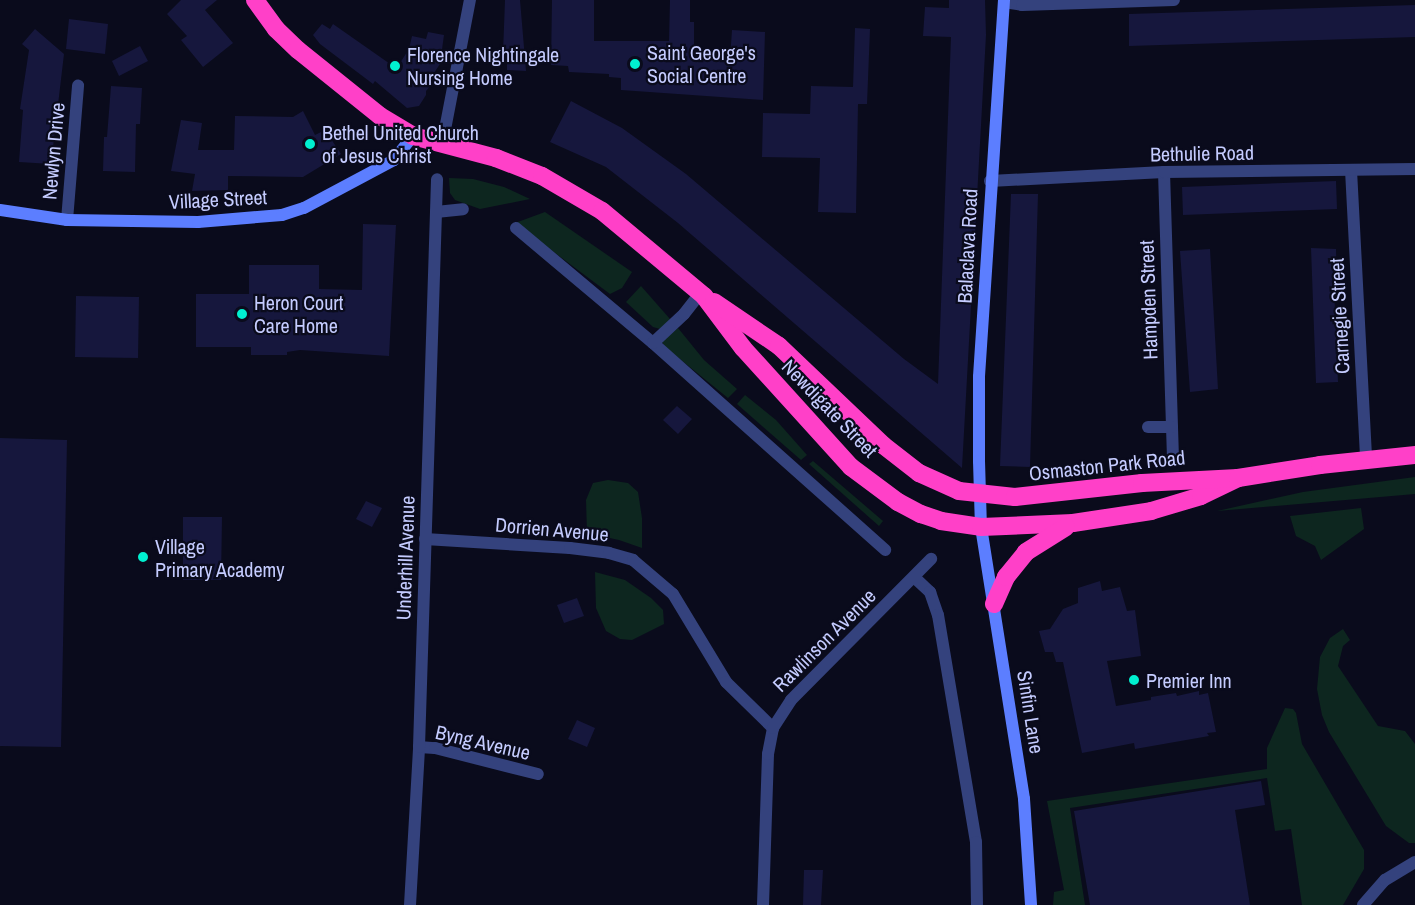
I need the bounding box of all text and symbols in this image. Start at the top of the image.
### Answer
place label: Saint George's Social Centre [647,40,756,87]
place label: Florence Nightingale Nursing Home [407,42,559,89]
marker: Saint George's Social Centre [628,57,642,71]
marker: Florence Nightingale Nursing Home [388,59,402,73]
street label: Newlyn Drive [37,101,69,201]
place label: Bethel United Church of Jesus Christ [322,120,479,167]
marker: Bethel United Church of Jesus Christ [303,137,317,151]
street label: Bethulie Road [1150,140,1254,166]
street label: Village Street [168,184,268,214]
street label: Balaclava Road [952,188,982,304]
street label: Hampden Street [1134,240,1162,360]
street label: Carnegie Street [1324,258,1354,374]
place label: Heron Court Care Home [254,290,343,337]
marker: Heron Court Care Home [235,307,249,321]
street label: Newdigate Street [777,354,883,462]
street label: Osmaston Park Road [1028,445,1186,485]
street label: Underhill Avenue [391,495,419,621]
street label: Dorrien Avenue [494,512,610,546]
place label: Village Primary Academy [155,534,285,581]
marker: Village Primary Academy [136,550,150,564]
street label: Rawlinson Avenue [767,583,881,697]
place label: Premier Inn [1146,668,1232,692]
street label: Sinfin Lane [1013,669,1049,755]
marker: Premier Inn [1127,673,1141,687]
street label: Byng Avenue [433,719,533,765]

